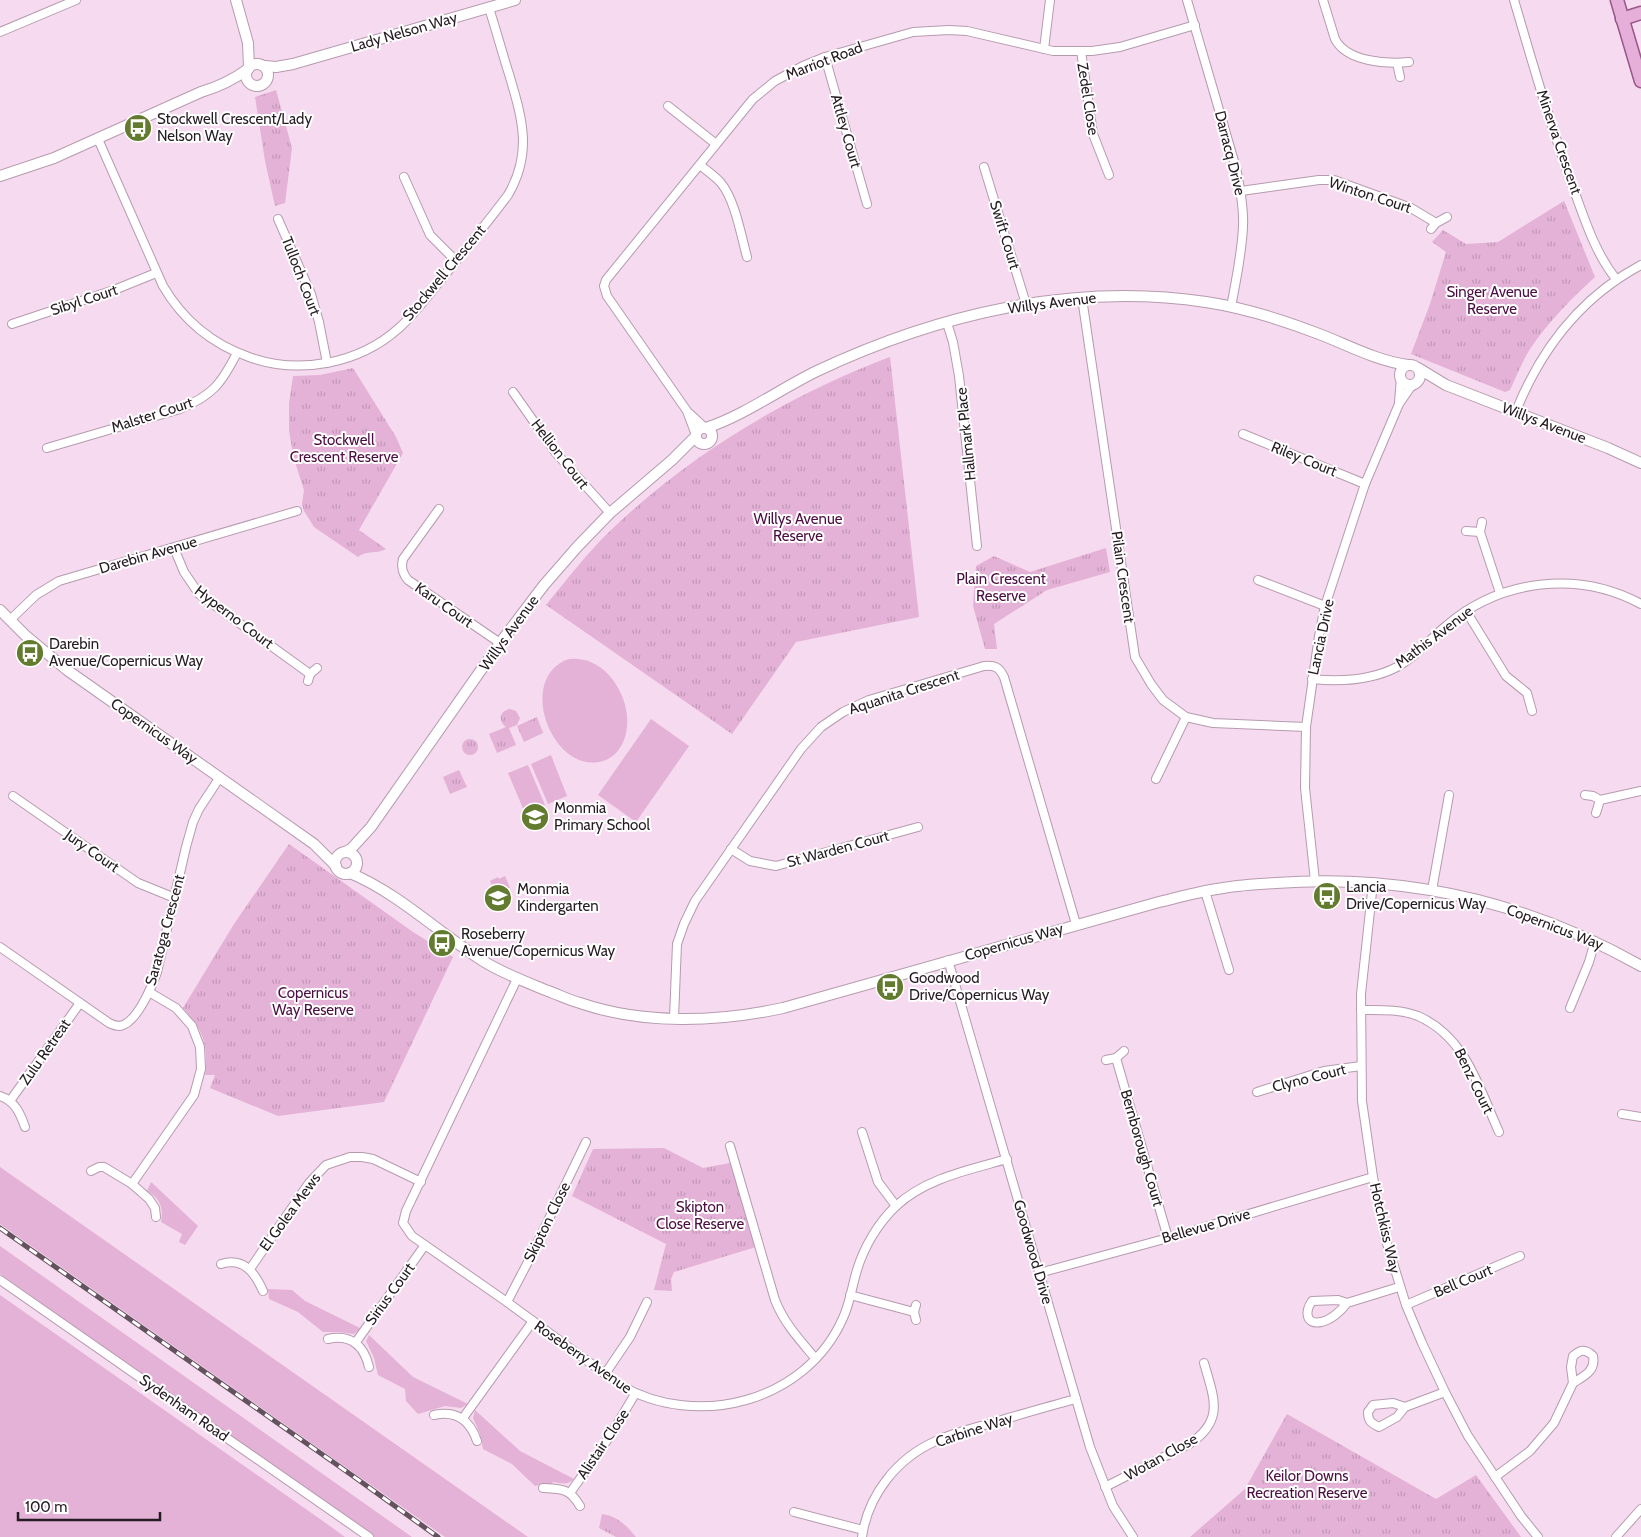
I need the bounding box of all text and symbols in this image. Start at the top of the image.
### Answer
street label: Lady Nelson Way [349,8,460,56]
street label: Marriot Road [783,38,865,84]
street label: Zedel Close [1073,61,1103,137]
street label: Minerva Crescent [1533,87,1585,197]
street label: Attley Court [827,92,865,170]
street label: Darracq Drive [1211,109,1249,198]
place label: Stockwell Crescent/Lady Nelson Way [157,110,312,145]
bus stop icon: Stockwell Crescent/Lady Nelson Way [123,113,153,143]
street label: Winton Court [1327,173,1413,217]
street label: Swift Court [986,198,1024,272]
street label: Stockwell Crescent [399,221,489,325]
street label: Tulloch Court [278,234,324,318]
street label: Sibyl Court [48,281,120,319]
park label: Singer Avenue Reserve [1446,283,1538,318]
street label: Willys Avenue [1007,289,1098,317]
street label: Hallmark Place [952,386,980,481]
street label: Malster Court [109,393,195,437]
street label: Willys Avenue [1499,399,1589,447]
street label: Hellion Court [527,416,593,492]
park label: Stockwell Crescent Reserve [290,431,399,466]
street label: Riley Court [1269,438,1339,480]
park label: Willys Avenue Reserve [754,510,843,545]
street label: Pilain Crescent [1108,530,1138,624]
street label: Darebin Avenue [97,532,199,578]
park label: Plain Crescent Reserve [956,570,1046,605]
street label: Karu Court [412,579,476,631]
street label: Hyperno Court [191,582,277,652]
street label: Willys Avenue [476,591,543,674]
street label: Lancia Drive [1304,597,1338,677]
street label: Mathis Avenue [1392,602,1477,672]
place label: Darebin Avenue/Copernicus Way [49,635,204,670]
bus stop icon: Darebin Avenue/Copernicus Way [15,638,45,668]
street label: Aquanita Crescent [847,666,961,718]
street label: Copernicus Way [107,694,201,768]
place label: Monmia Primary School [554,799,651,834]
school or university icon: Monmia Primary School [520,802,550,832]
street label: Jury Court [61,825,123,876]
street label: St Warden Court [785,827,891,871]
street label: Saratoga Crescent [142,873,188,987]
place label: Lancia Drive/Copernicus Way [1346,878,1487,913]
place label: Monmia Kindergarten [517,880,599,915]
bus stop icon: Lancia Drive/Copernicus Way [1312,881,1342,911]
school or university icon: Monmia Kindergarten [483,883,513,913]
street label: Copernicus Way [1504,900,1606,954]
street label: Copernicus Way [963,919,1066,965]
place label: Roseberry Avenue/Copernicus Way [461,925,616,960]
bus stop icon: Roseberry Avenue/Copernicus Way [427,928,457,958]
place label: Goodwood Drive/Copernicus Way [909,969,1050,1004]
bus stop icon: Goodwood Drive/Copernicus Way [875,972,905,1002]
park label: Copernicus Way Reserve [272,984,354,1019]
street label: Zulu Retreat [16,1016,74,1088]
street label: Benz Court [1450,1045,1498,1117]
street label: Clyno Court [1270,1060,1348,1096]
street label: Bernborough Court [1117,1087,1167,1209]
street label: El Golea Mews [256,1170,324,1254]
street label: Skipton Close [520,1179,574,1265]
street label: Hotchkiss Way [1366,1181,1404,1275]
park label: Skipton Close Reserve [656,1198,744,1233]
street label: Goodwood Drive [1010,1198,1057,1306]
street label: Bellevue Drive [1160,1205,1253,1247]
street label: Sirius Court [362,1260,418,1328]
street label: Bell Court [1431,1261,1495,1301]
street label: Roseberry Avenue [531,1317,635,1398]
street label: Sydenham Road [136,1371,232,1445]
street label: Alistair Close [573,1405,633,1482]
street label: Carbine Way [933,1409,1015,1451]
street label: Wotan Close [1121,1429,1201,1484]
park label: Keilor Downs Recreation Reserve [1247,1467,1368,1502]
scale bar [18,1490,160,1522]
text: 100 m [25,1498,67,1516]

